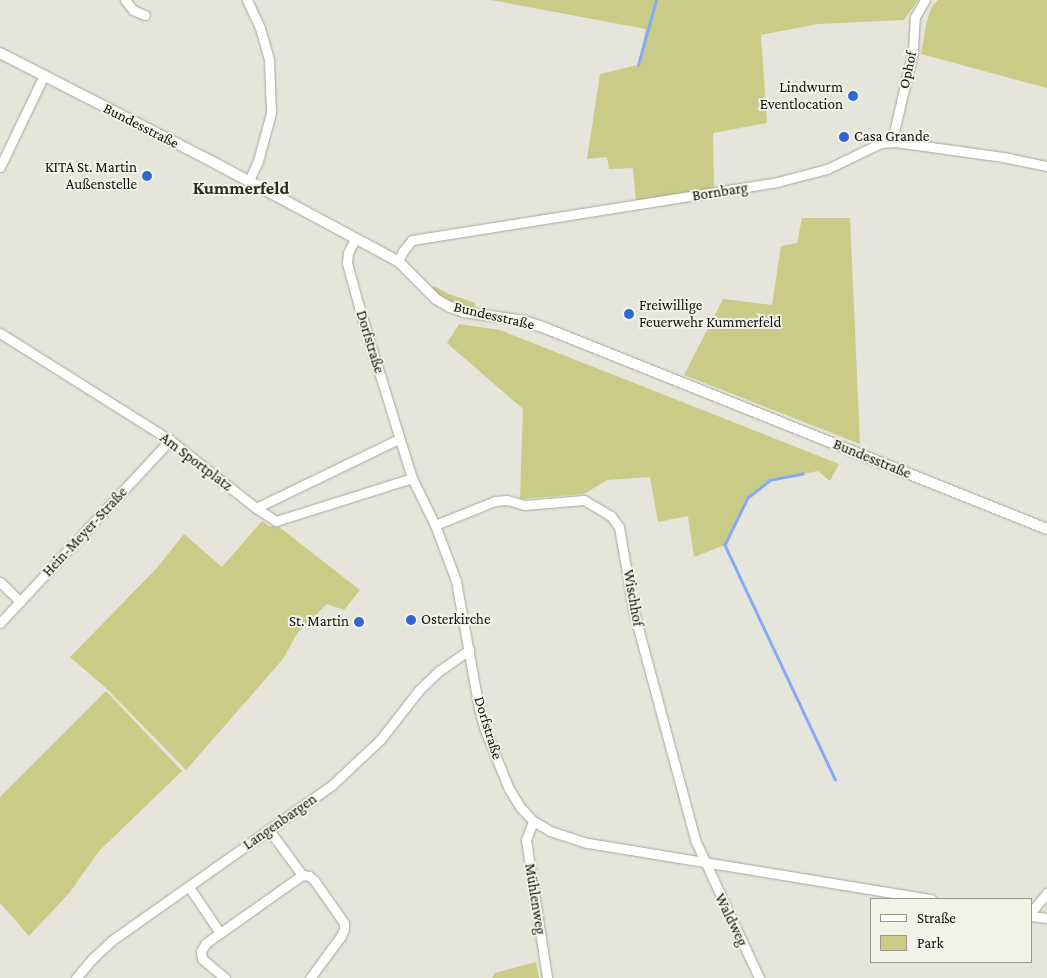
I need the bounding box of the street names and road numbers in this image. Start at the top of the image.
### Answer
street label: Ophof [895,50,921,90]
street label: Bundesstraße [100,99,182,153]
street label: Bornbarg [691,179,749,205]
street label: Bundesstraße [452,298,536,334]
street label: Dorfstraße [352,308,388,376]
street label: Am Sportplatz [156,429,236,495]
street label: Bundesstraße [830,435,914,483]
street label: Hein-Meyer-Straße [39,483,131,581]
street label: Wischhof [619,568,647,628]
street label: Dorfstraße [470,694,506,762]
street label: Langenbargen [240,790,320,854]
street label: Mühlenweg [520,862,550,936]
street label: Waldweg [711,891,751,949]

